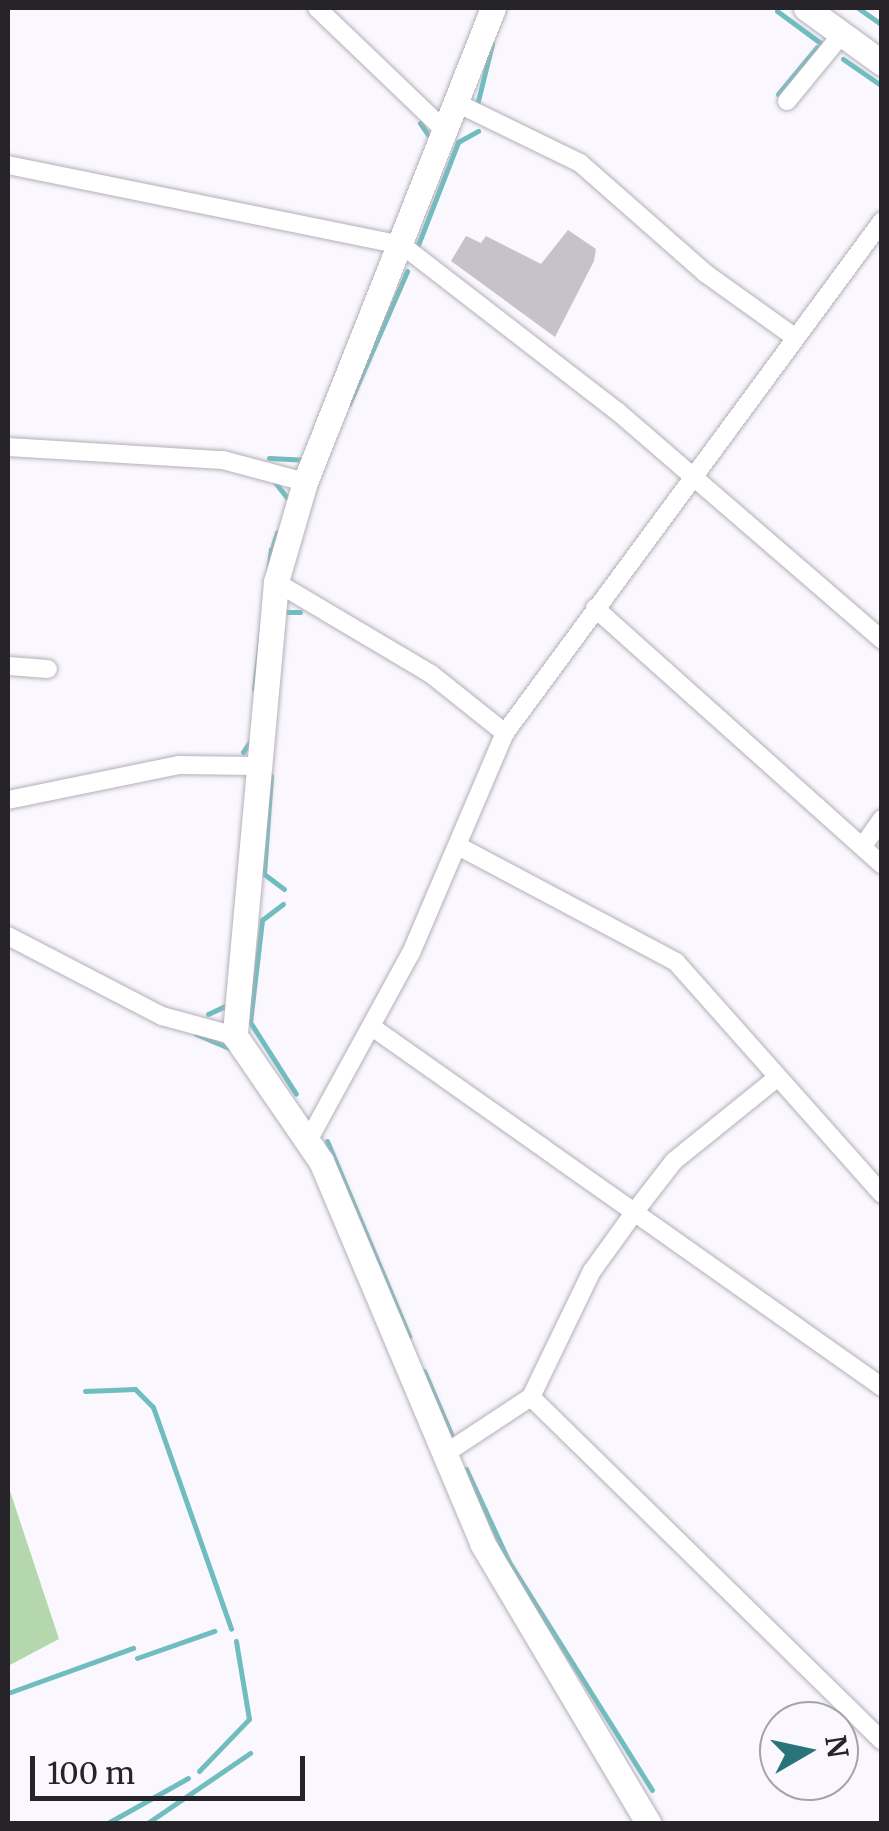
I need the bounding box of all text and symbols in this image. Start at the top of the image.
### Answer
north arrow [759,1701,859,1801]
text: N [817,1733,856,1760]
scale bar [35,1736,310,1798]
text: 100 m [47,1754,135,1792]

